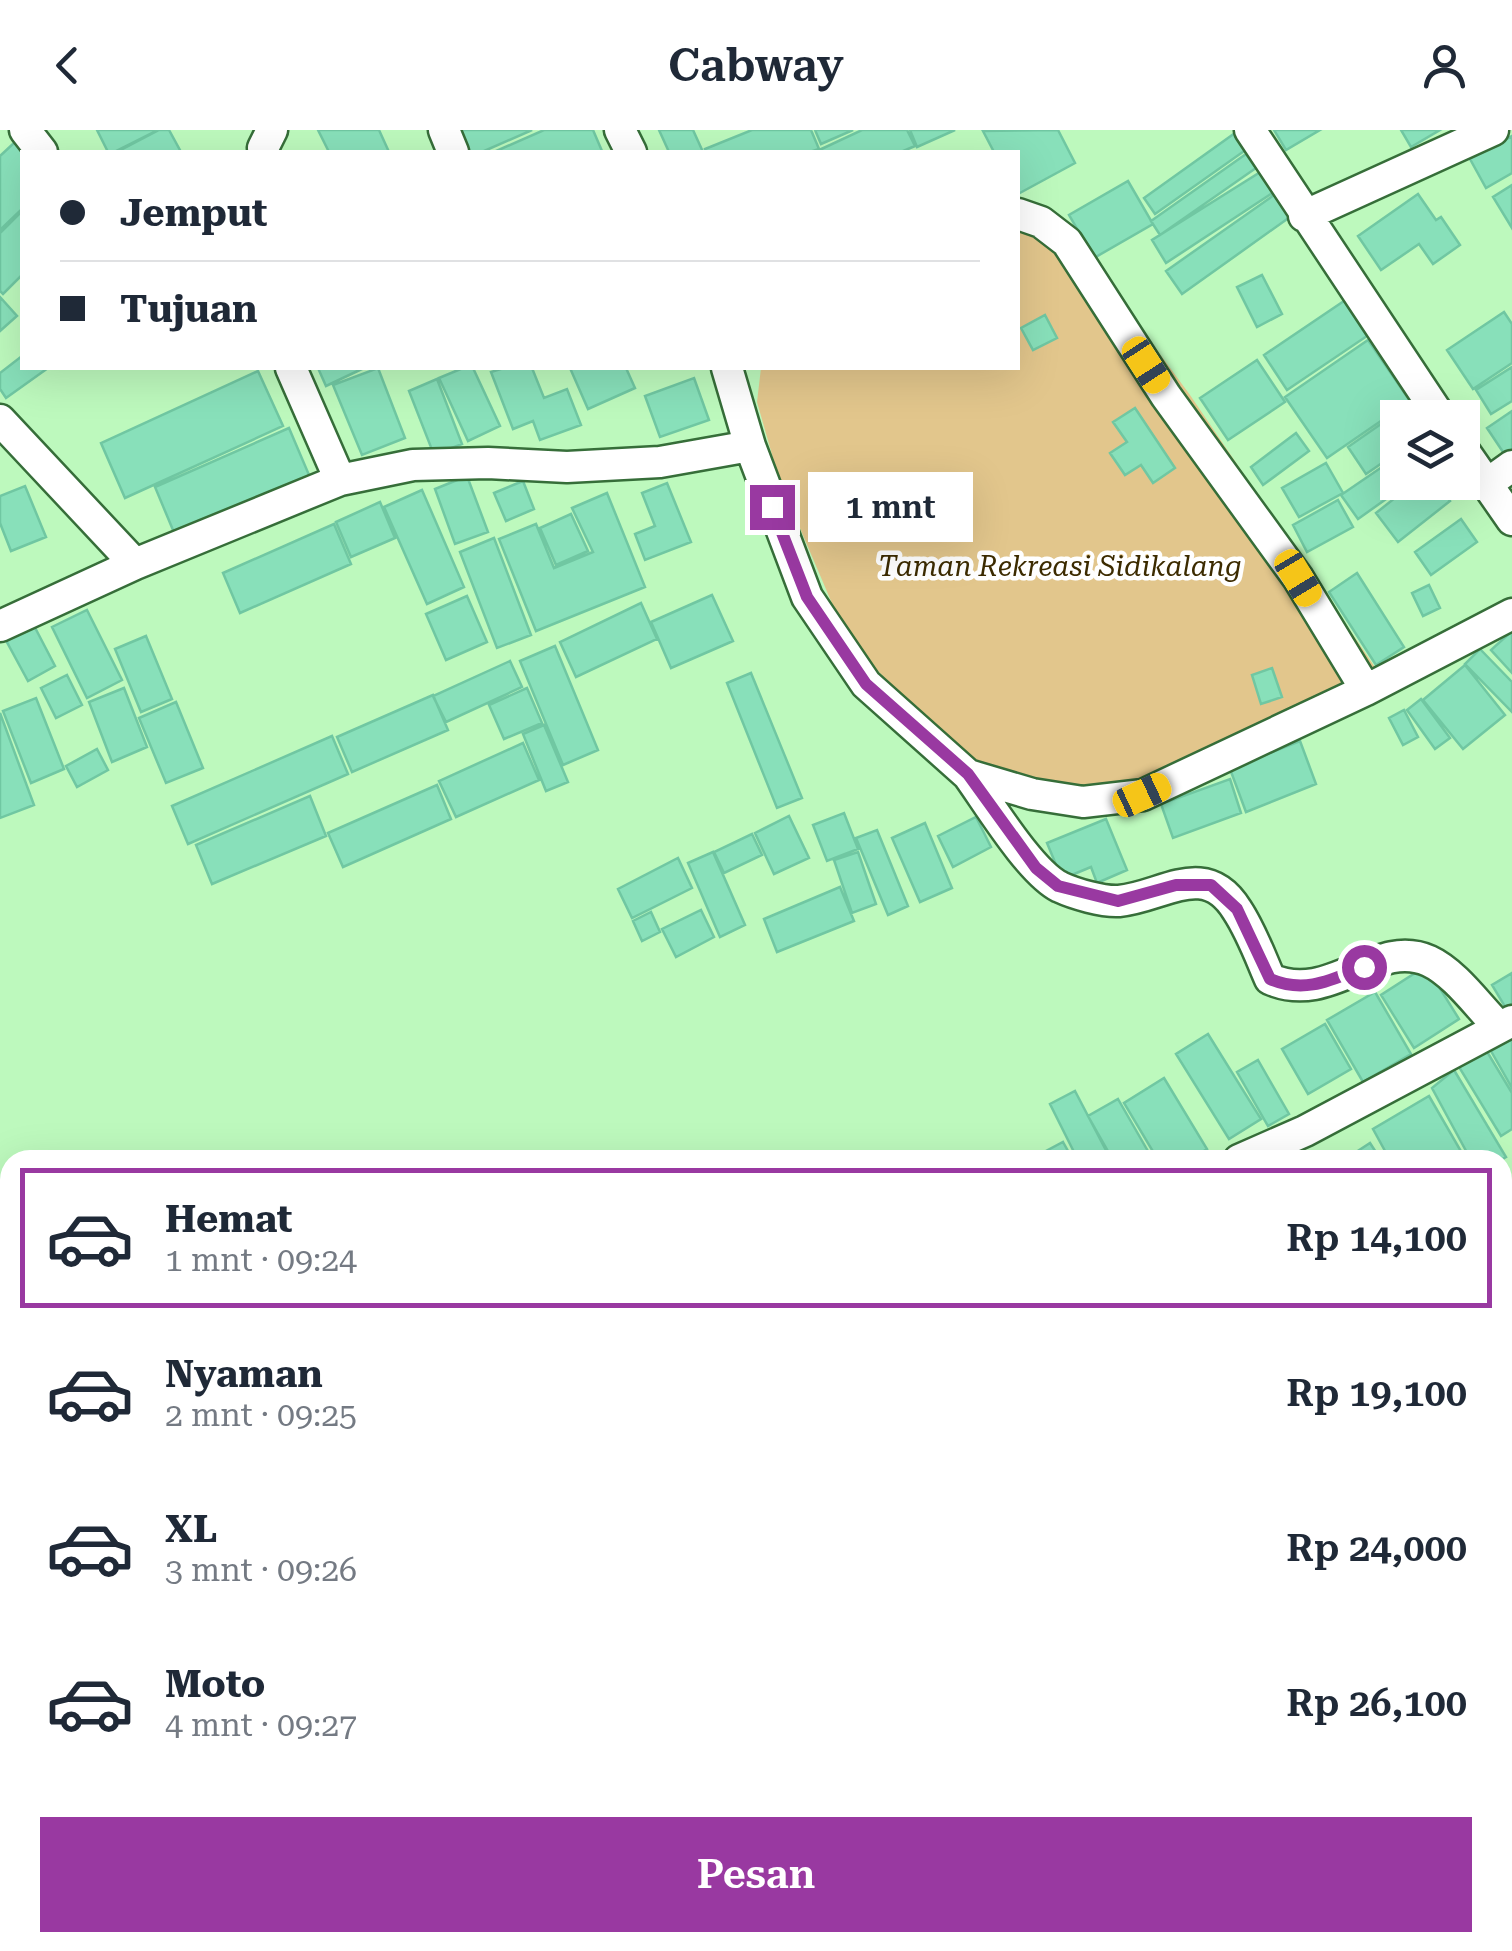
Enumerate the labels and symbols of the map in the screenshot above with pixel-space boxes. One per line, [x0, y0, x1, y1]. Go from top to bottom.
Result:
car [1117, 332, 1175, 398]
callout: 1 mnt [807, 472, 972, 542]
route end [750, 485, 795, 530]
car [1270, 545, 1326, 611]
park label: Taman Rekreasi Sidikalang [878, 550, 1242, 583]
car [1108, 769, 1176, 821]
route start [1342, 945, 1387, 990]

